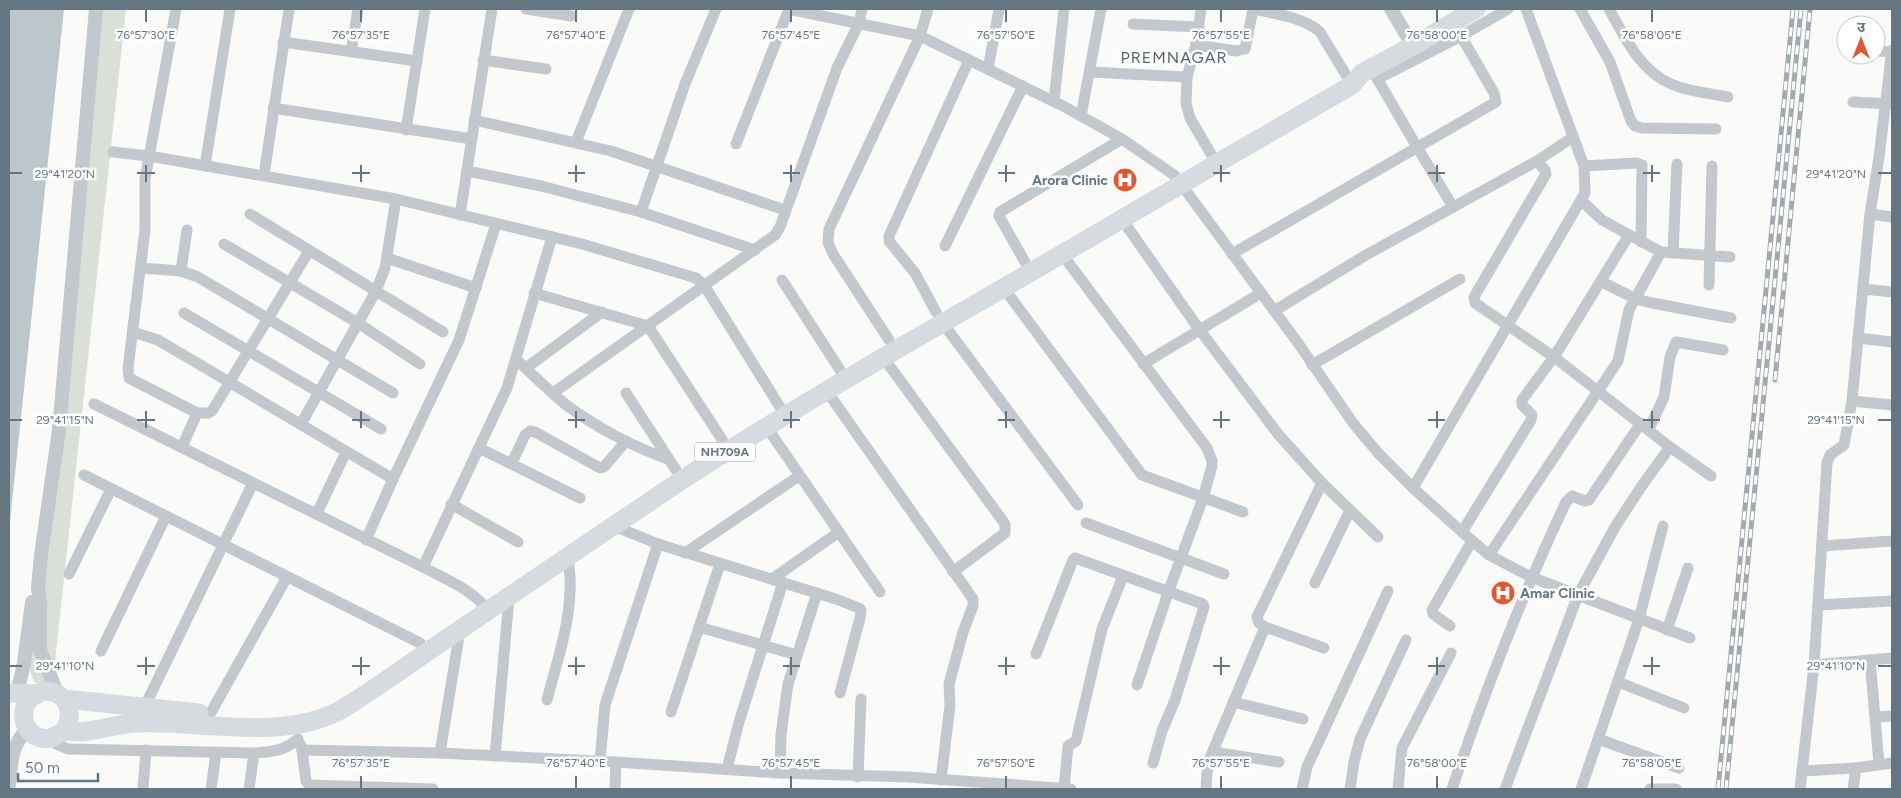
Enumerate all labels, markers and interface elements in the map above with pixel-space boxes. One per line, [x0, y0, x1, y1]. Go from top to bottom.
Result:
north arrow [1836, 15, 1886, 65]
text: उ [1857, 19, 1866, 36]
text: 76°57'30"E [117, 28, 175, 42]
text: 76°57'35"E [332, 28, 390, 42]
text: 76°57'40"E [546, 28, 606, 42]
text: 76°57'45"E [762, 28, 820, 42]
text: 76°57'50"E [977, 28, 1035, 42]
text: 76°57'55"E [1192, 28, 1250, 42]
text: 76°58'00"E [1407, 28, 1467, 42]
text: 76°58'05"E [1622, 28, 1682, 42]
district label: PREMNAGAR [1120, 48, 1228, 67]
text: 29°41'20"N [35, 167, 95, 181]
hospital icon: Arora Clinic [1112, 167, 1138, 193]
text: 29°41'20"N [1806, 167, 1866, 181]
place label: Arora Clinic [1032, 172, 1108, 189]
text: 29°41'15"N [36, 413, 94, 427]
text: 29°41'15"N [1807, 413, 1865, 427]
road number: NH709A [695, 442, 755, 462]
hospital icon: Amar Clinic [1490, 580, 1516, 606]
place label: Amar Clinic [1520, 585, 1595, 602]
text: 29°41'10"N [36, 659, 94, 673]
text: 29°41'10"N [1807, 659, 1865, 673]
scale bar [18, 750, 98, 782]
text: 76°57'35"E [332, 756, 390, 770]
text: 76°57'40"E [546, 756, 606, 770]
text: 76°57'45"E [762, 756, 820, 770]
text: 76°57'50"E [977, 756, 1035, 770]
text: 76°57'55"E [1192, 756, 1250, 770]
text: 76°58'00"E [1407, 756, 1467, 770]
text: 76°58'05"E [1622, 756, 1682, 770]
text: 50 m [25, 759, 60, 777]

